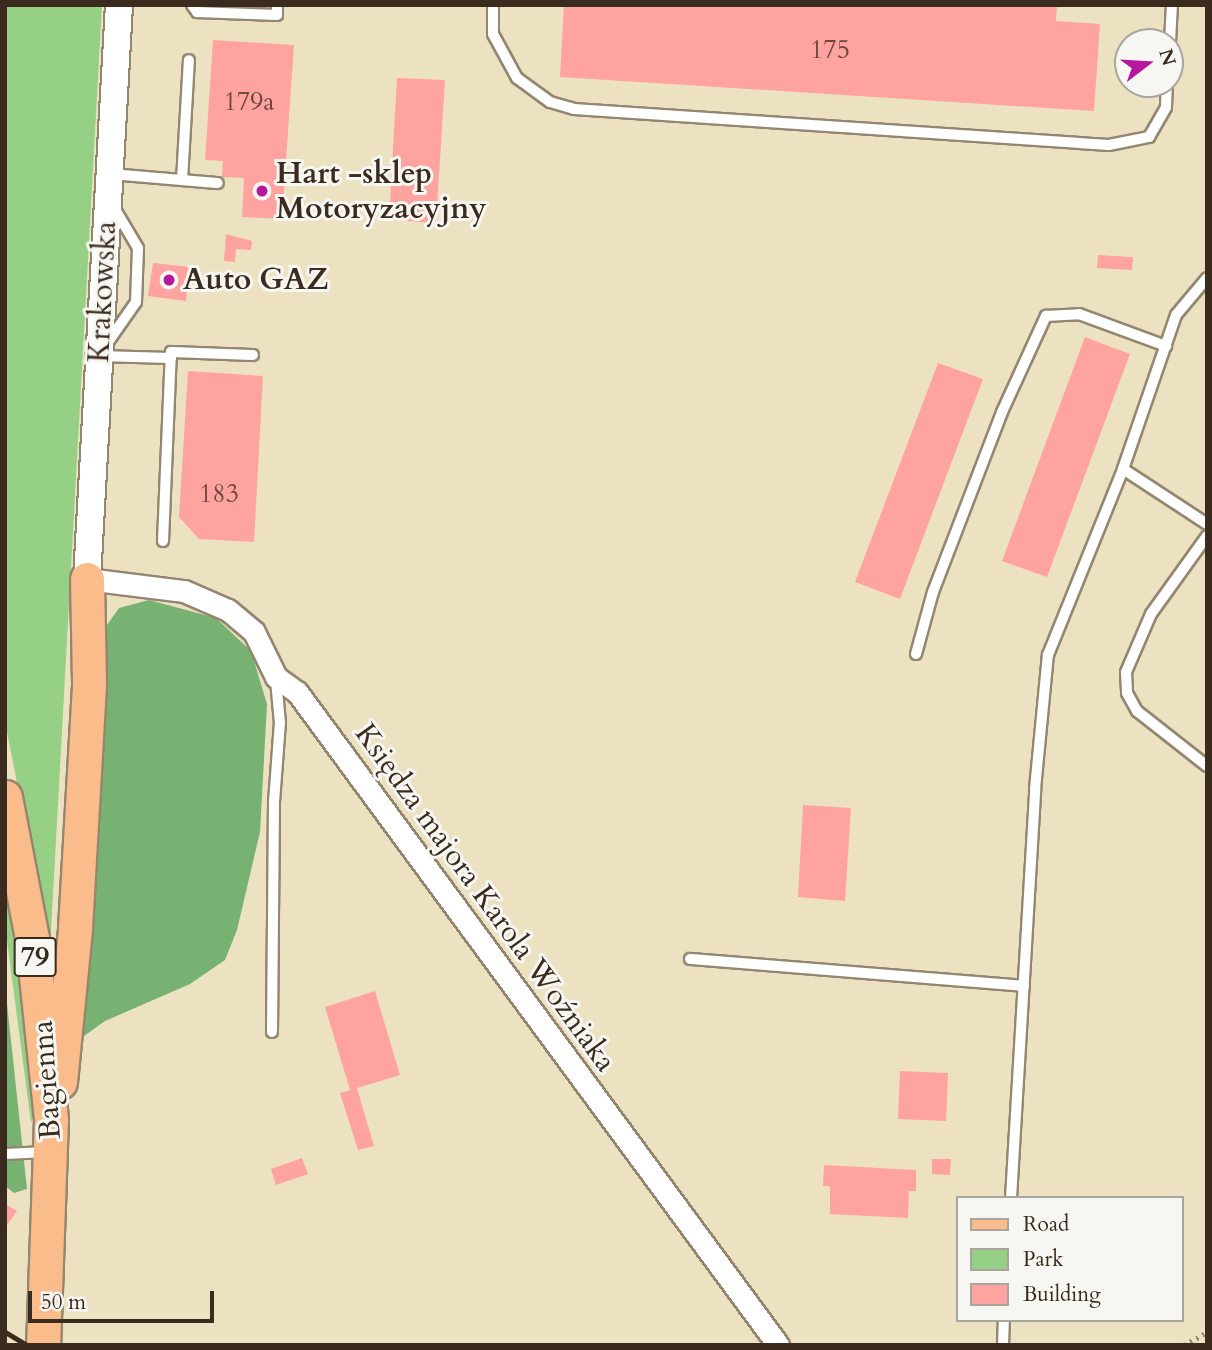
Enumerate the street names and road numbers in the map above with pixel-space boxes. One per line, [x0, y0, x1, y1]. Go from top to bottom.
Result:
street label: Krakowska [81, 220, 125, 364]
street label: Księdza majora Karola Woźniaka [347, 717, 623, 1079]
road number: 79 [12, 932, 58, 982]
street label: Bagienna [25, 1019, 69, 1141]

